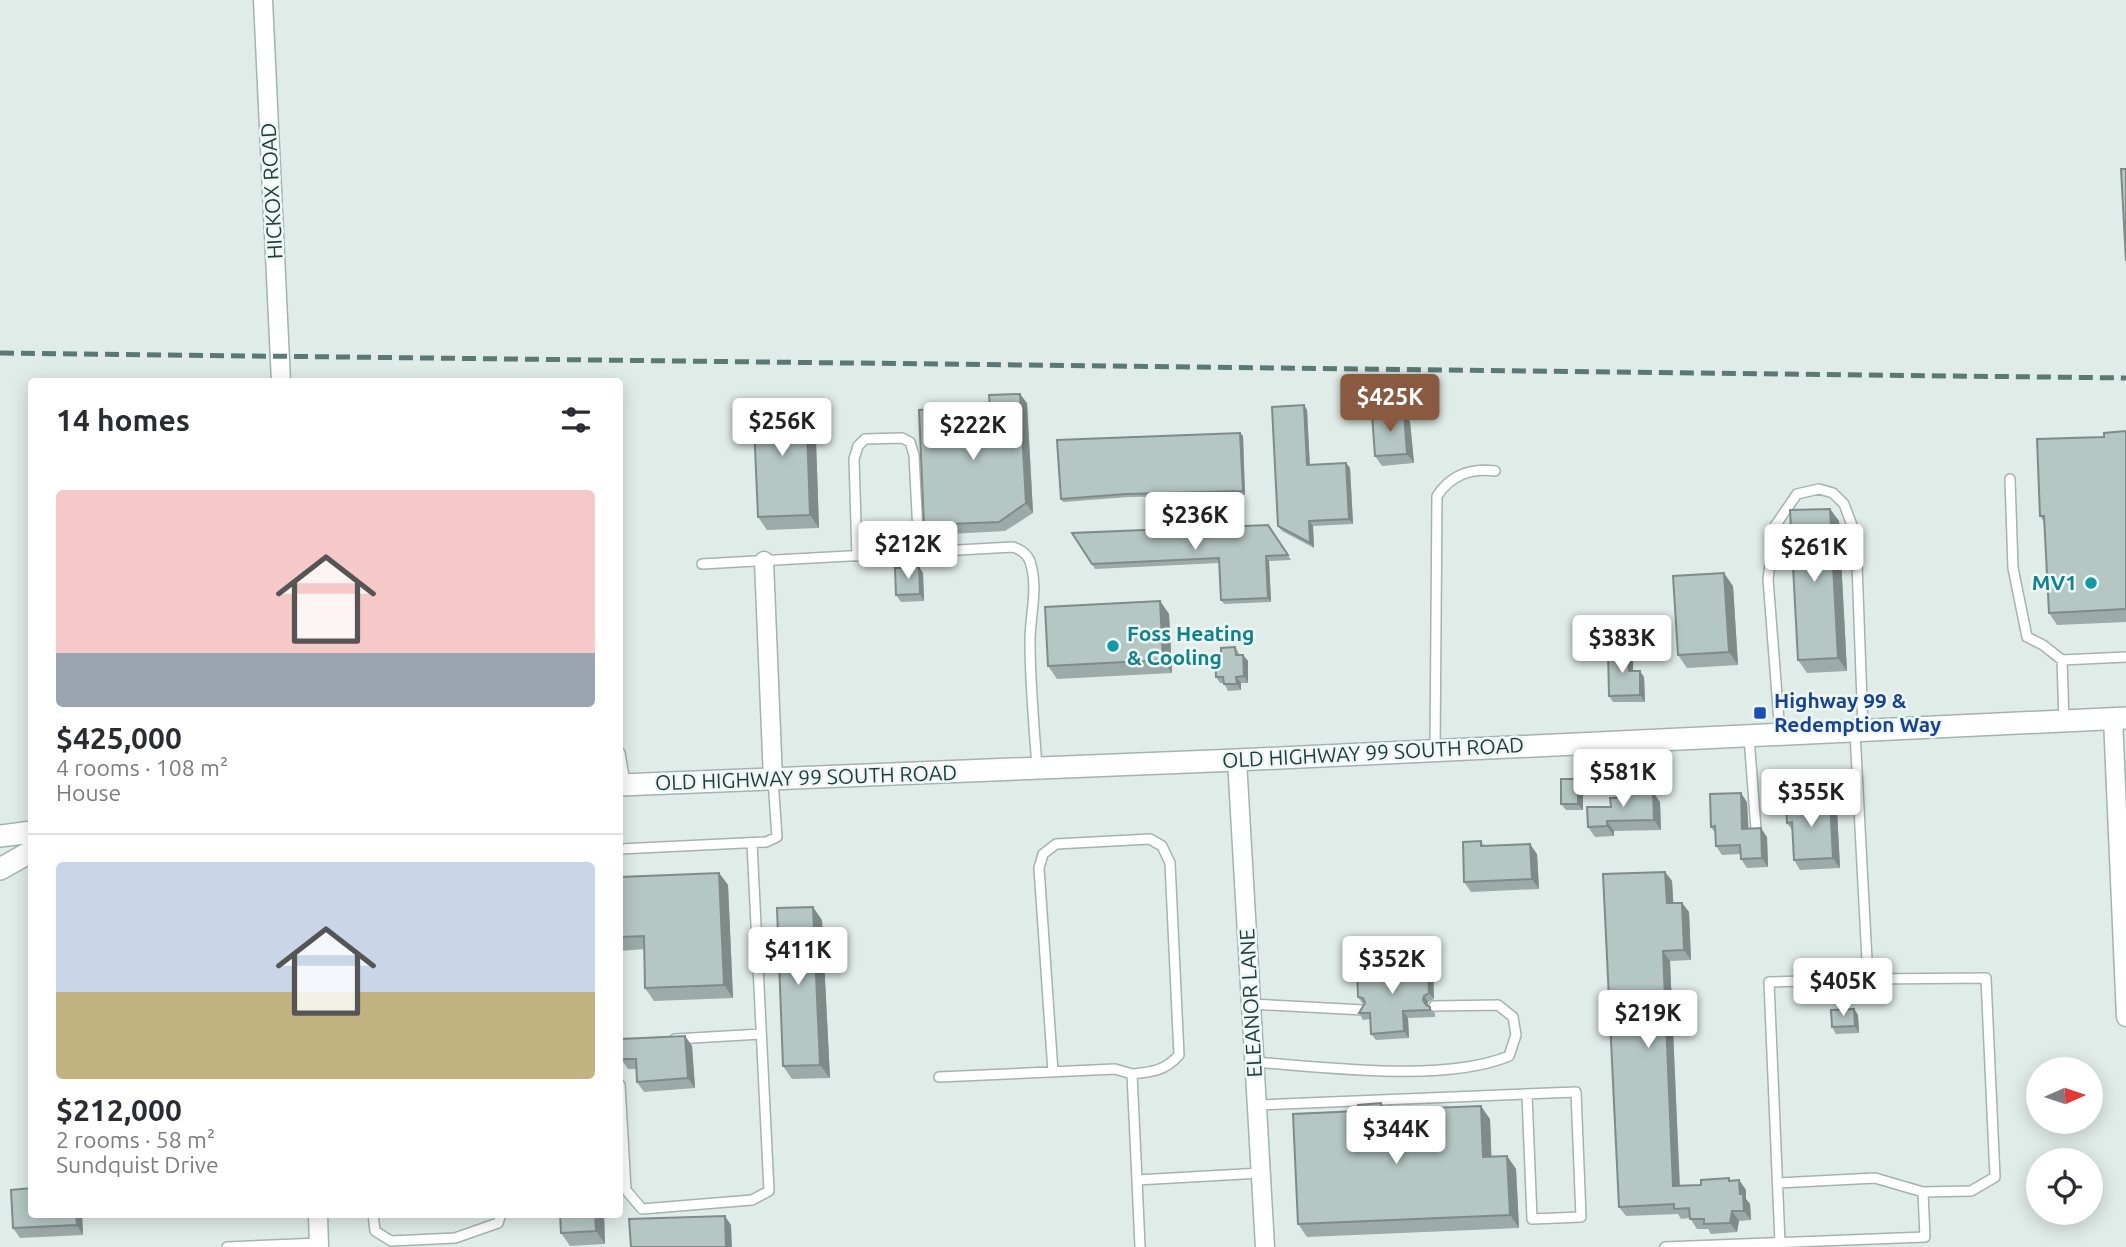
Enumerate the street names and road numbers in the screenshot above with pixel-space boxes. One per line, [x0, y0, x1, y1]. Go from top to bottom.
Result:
street label: HICKOX ROAD [255, 122, 287, 260]
street label: OLD HIGHWAY 99 SOUTH ROAD [1221, 732, 1525, 772]
street label: OLD HIGHWAY 99 SOUTH ROAD [654, 760, 957, 794]
street label: ELEANOR LANE [1234, 928, 1266, 1078]

